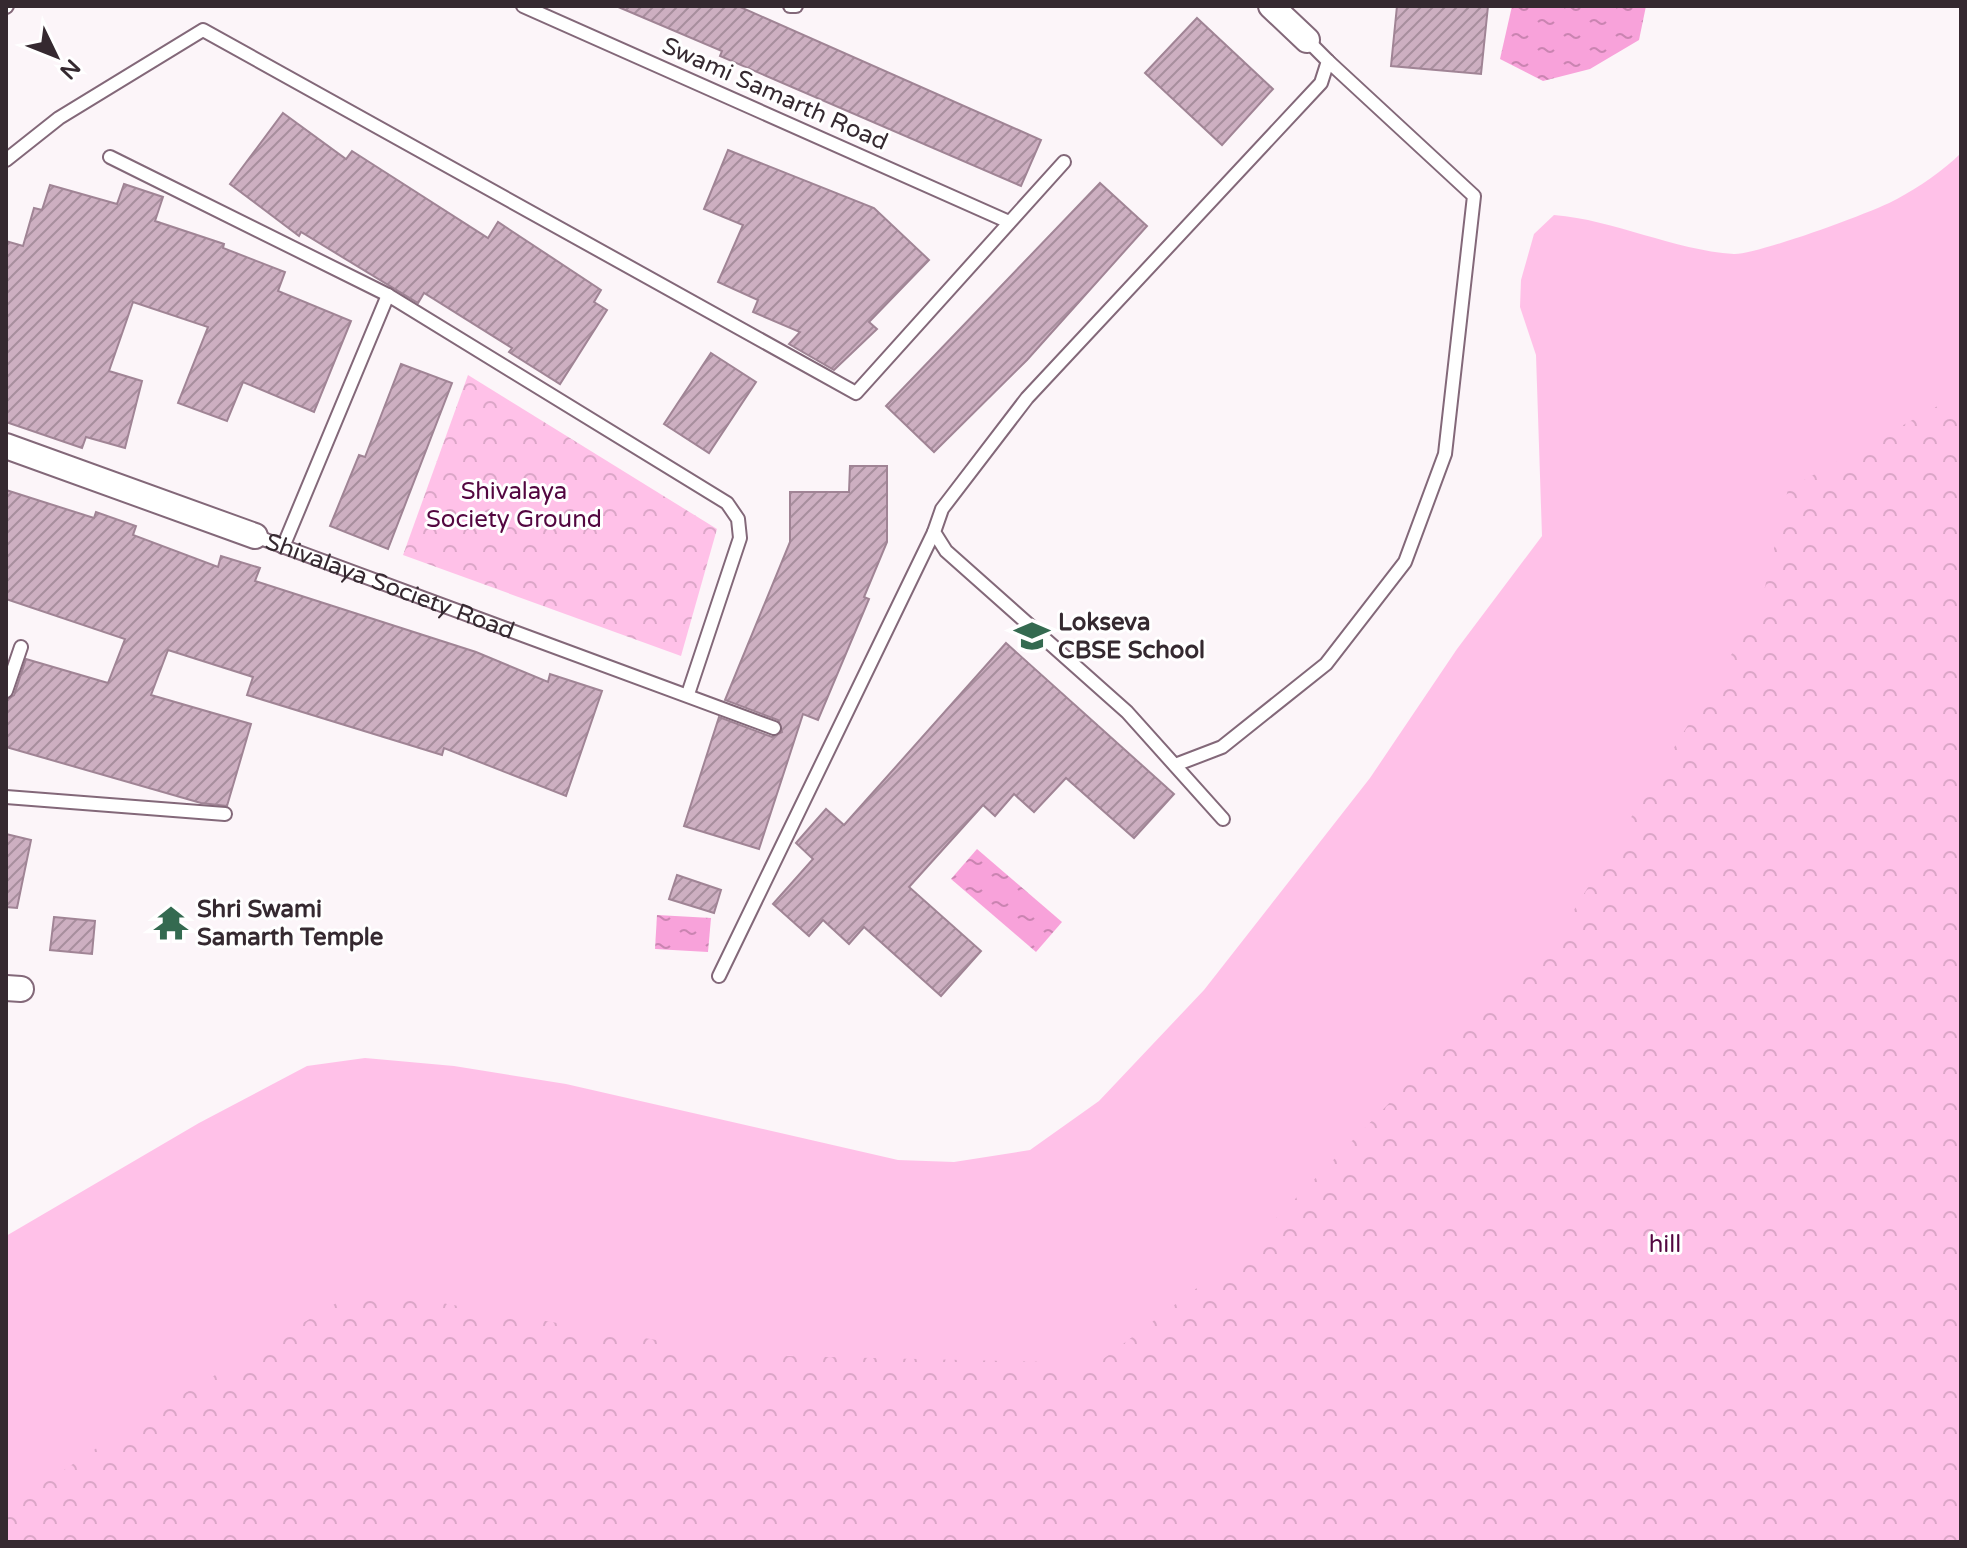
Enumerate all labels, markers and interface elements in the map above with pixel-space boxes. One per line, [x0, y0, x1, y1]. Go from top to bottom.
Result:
north arrow [16, 16, 96, 96]
street label: Swami Samarth Road [658, 31, 892, 157]
text: N [54, 54, 85, 84]
park label: Shivalaya Society Ground [426, 477, 602, 534]
street label: Shivalaya Society Road [262, 527, 519, 645]
place label: Lokseva CBSE School [1058, 608, 1205, 665]
school or university icon: Lokseva CBSE School [1013, 617, 1051, 655]
place label: Shri Swami Samarth Temple [197, 895, 384, 952]
temple icon: Shri Swami Samarth Temple [152, 904, 190, 942]
park label: hill [1649, 1230, 1681, 1259]

